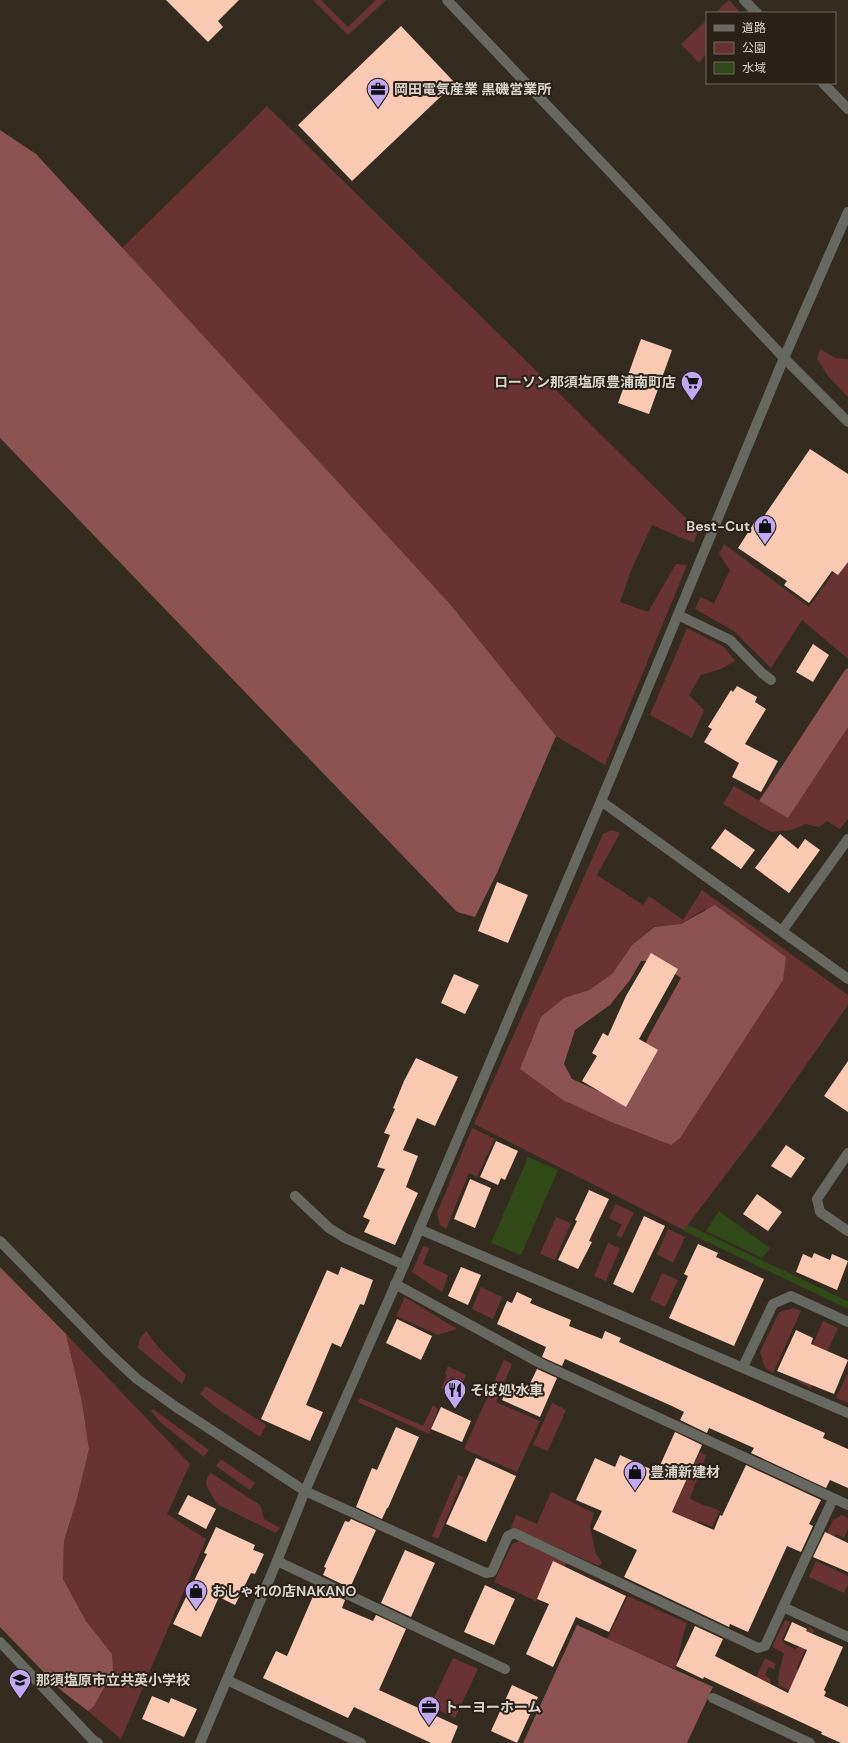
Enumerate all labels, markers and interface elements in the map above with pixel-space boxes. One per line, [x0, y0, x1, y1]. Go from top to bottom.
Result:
legend [706, 12, 836, 84]
text: 道路 [742, 20, 766, 36]
text: 公園 [742, 40, 766, 56]
text: 水域 [742, 60, 766, 76]
office icon: 岡田電気産業 黒磯営業所 [365, 76, 391, 109]
place label: 岡田電気産業 黒磯営業所 [394, 80, 551, 98]
supermarket icon: ローソン那須塩原豊浦南町店 [679, 369, 705, 402]
place label: ローソン那須塩原豊浦南町店 [494, 373, 676, 391]
shop icon: Best-Cut [752, 513, 778, 546]
place label: Best-Cut [686, 517, 750, 535]
restaurant icon: そば処 水車 [442, 1377, 468, 1410]
place label: そば処 水車 [470, 1381, 543, 1399]
shop icon: 豊浦新建材 [622, 1459, 648, 1492]
place label: 豊浦新建材 [650, 1463, 720, 1481]
shop icon: おしゃれの店NAKANO [183, 1578, 209, 1611]
place label: おしゃれの店NAKANO [212, 1582, 356, 1600]
school or university icon: 那須塩原市立共英小学校 [7, 1667, 33, 1700]
place label: 那須塩原市立共英小学校 [36, 1671, 190, 1689]
office icon: トーヨーホーム [416, 1694, 442, 1727]
place label: トーヨーホーム [444, 1698, 542, 1716]

